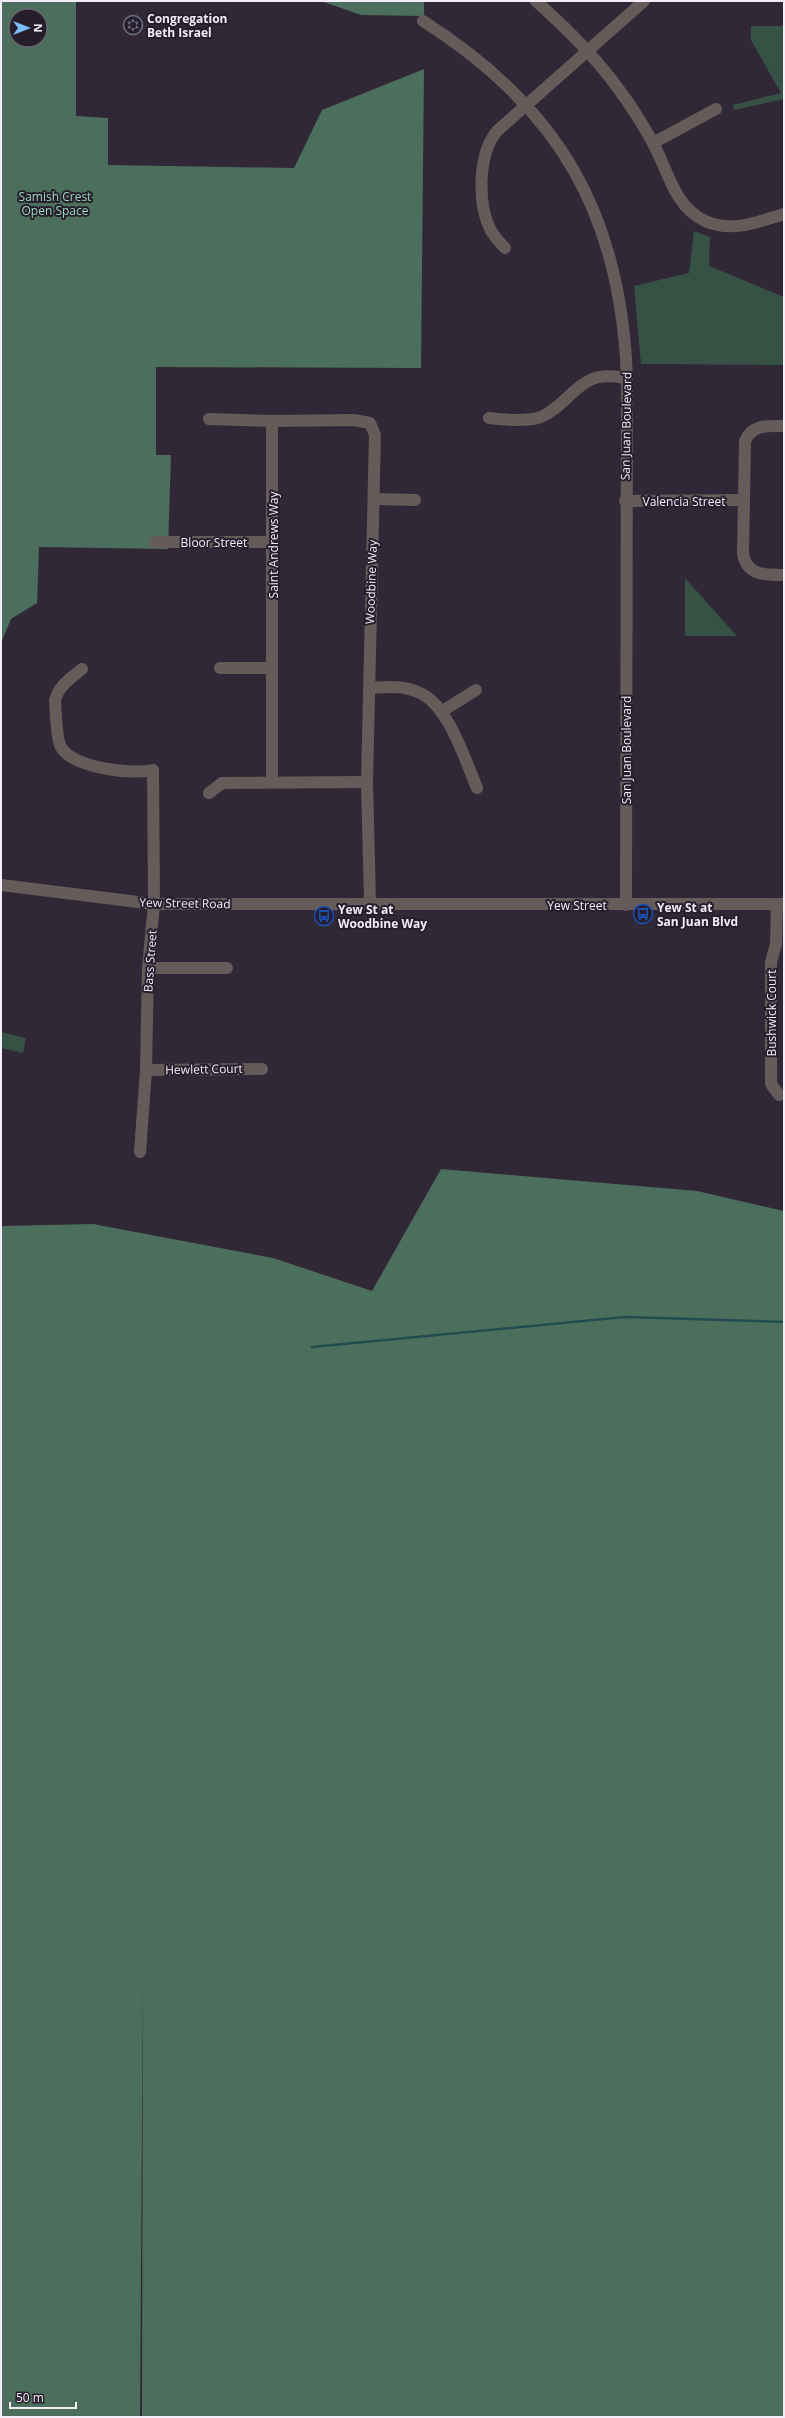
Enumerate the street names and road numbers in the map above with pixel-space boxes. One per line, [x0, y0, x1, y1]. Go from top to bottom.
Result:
street label: San Juan Boulevard [617, 372, 635, 480]
street label: Saint Andrews Way [265, 491, 282, 598]
street label: Valencia Street [642, 493, 726, 510]
street label: Bloor Street [181, 534, 247, 551]
street label: Woodbine Way [361, 539, 381, 624]
street label: San Juan Boulevard [618, 696, 635, 804]
street label: Yew Street Road [139, 894, 231, 912]
street label: Yew Street [547, 897, 607, 914]
street label: Bass Street [139, 929, 161, 993]
street label: Bushwick Court [763, 969, 780, 1057]
street label: Hewlett Court [165, 1060, 243, 1078]

